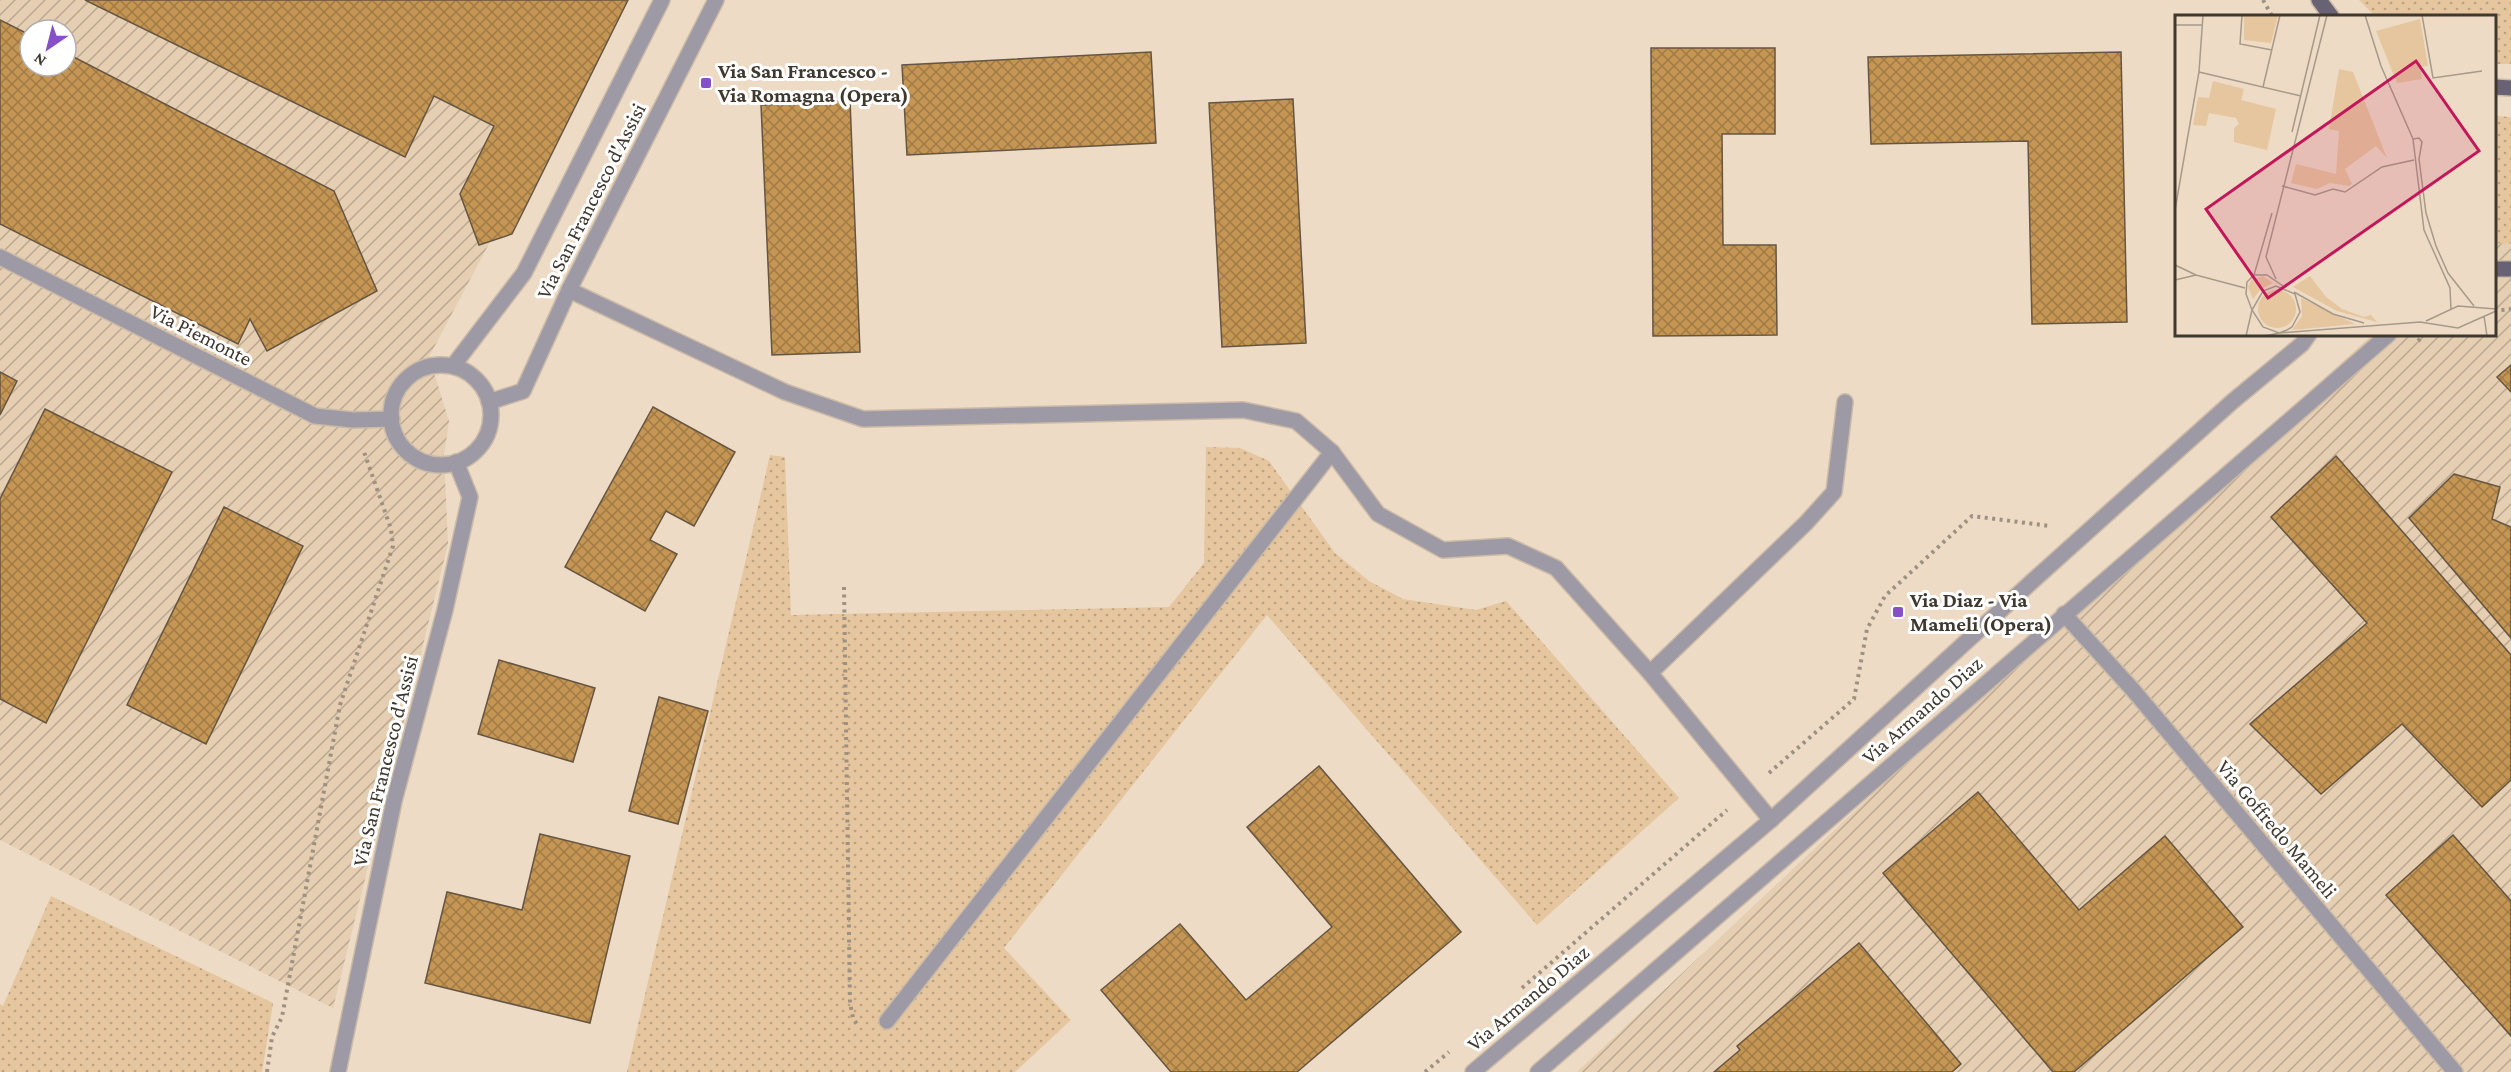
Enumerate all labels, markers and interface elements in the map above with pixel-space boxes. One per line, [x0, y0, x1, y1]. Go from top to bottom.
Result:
inset map [2175, 15, 2496, 336]
north arrow [18, 18, 78, 78]
text: N [30, 50, 49, 70]
place label: Via San Francesco - Via Romagna (Opera) [717, 59, 909, 107]
marker: Via San Francesco - Via Romagna (Opera) [699, 76, 713, 90]
street label: Via San Francesco d'Assisi [531, 99, 651, 303]
street label: Via Piemonte [146, 299, 256, 371]
place label: Via Diaz - Via Mameli (Opera) [1909, 588, 2052, 636]
marker: Via Diaz - Via Mameli (Opera) [1891, 605, 1905, 619]
street label: Via Armando Diaz [1857, 651, 1987, 769]
street label: Via San Francesco d'Assisi [347, 653, 423, 869]
street label: Via Goffredo Mameli [2212, 755, 2342, 903]
street label: Via Armando Diaz [1462, 940, 1594, 1056]

